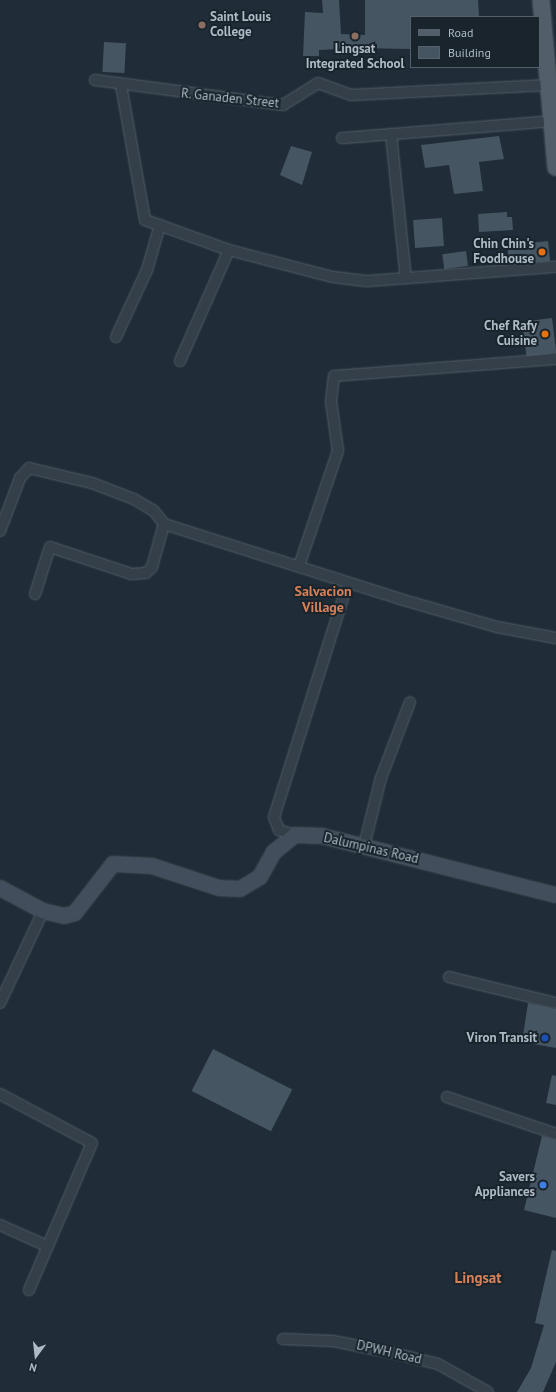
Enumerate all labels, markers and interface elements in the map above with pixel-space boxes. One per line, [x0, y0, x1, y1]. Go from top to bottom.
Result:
place label: Saint Louis College [210, 10, 271, 41]
legend [410, 16, 540, 68]
marker: Saint Louis College [197, 20, 207, 30]
text: Road [448, 25, 473, 40]
marker: Lingsat Integrated School [350, 31, 360, 41]
place label: Lingsat Integrated School [306, 42, 404, 73]
text: Building [448, 45, 491, 60]
street label: R. Ganaden Street [180, 86, 280, 112]
place label: Chin Chin's Foodhouse [473, 237, 534, 268]
marker: Chin Chin's Foodhouse [537, 247, 547, 257]
place label: Chef Rafy Cuisine [484, 319, 537, 350]
marker: Chef Rafy Cuisine [540, 329, 550, 339]
district label: Salvacion Village [294, 583, 352, 616]
street label: Dalumpinas Road [322, 831, 420, 867]
place label: Viron Transit [466, 1030, 537, 1046]
marker: Viron Transit [540, 1033, 550, 1043]
place label: Savers Appliances [475, 1170, 535, 1201]
marker: Savers Appliances [538, 1180, 548, 1190]
district label: Lingsat [455, 1269, 501, 1287]
north arrow [16, 1336, 56, 1376]
street label: DPWH Road [355, 1338, 423, 1368]
text: N [28, 1360, 38, 1375]

